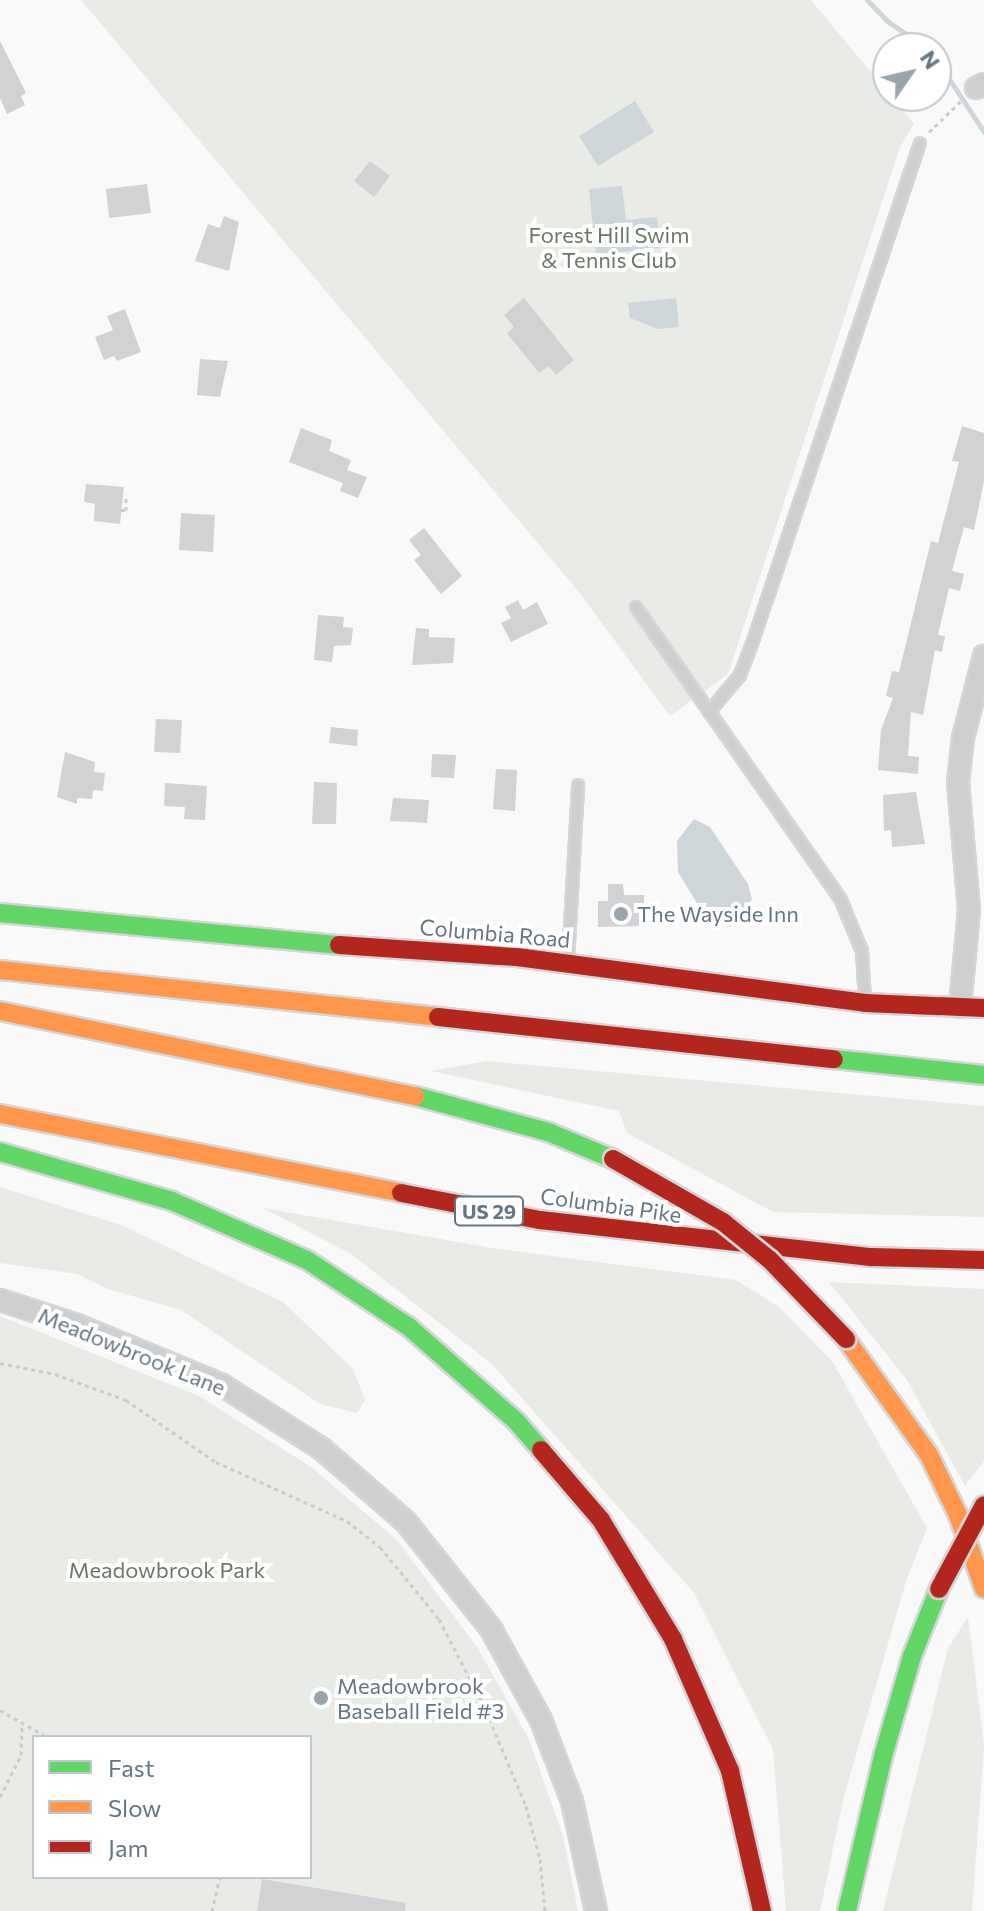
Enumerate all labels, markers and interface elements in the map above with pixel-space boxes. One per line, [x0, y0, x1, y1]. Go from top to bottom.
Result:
north arrow [872, 32, 952, 112]
text: N [915, 45, 946, 74]
park label: Forest Hill Swim & Tennis Club [529, 221, 689, 272]
place label: The Wayside Inn [637, 901, 799, 927]
marker: The Wayside Inn [612, 905, 630, 923]
street label: Columbia Road [419, 913, 571, 953]
street label: Columbia Pike [539, 1182, 683, 1228]
road number: US 29 [453, 1195, 525, 1227]
street label: Meadowbrook Lane [35, 1301, 229, 1401]
park label: Meadowbrook Park [68, 1557, 266, 1583]
place label: Meadowbrook Baseball Field #3 [337, 1672, 504, 1724]
marker: Meadowbrook Baseball Field #3 [312, 1689, 330, 1707]
legend [32, 1735, 312, 1879]
text: Fast [108, 1753, 155, 1782]
text: Slow [108, 1793, 161, 1822]
text: Jam [108, 1833, 148, 1862]

